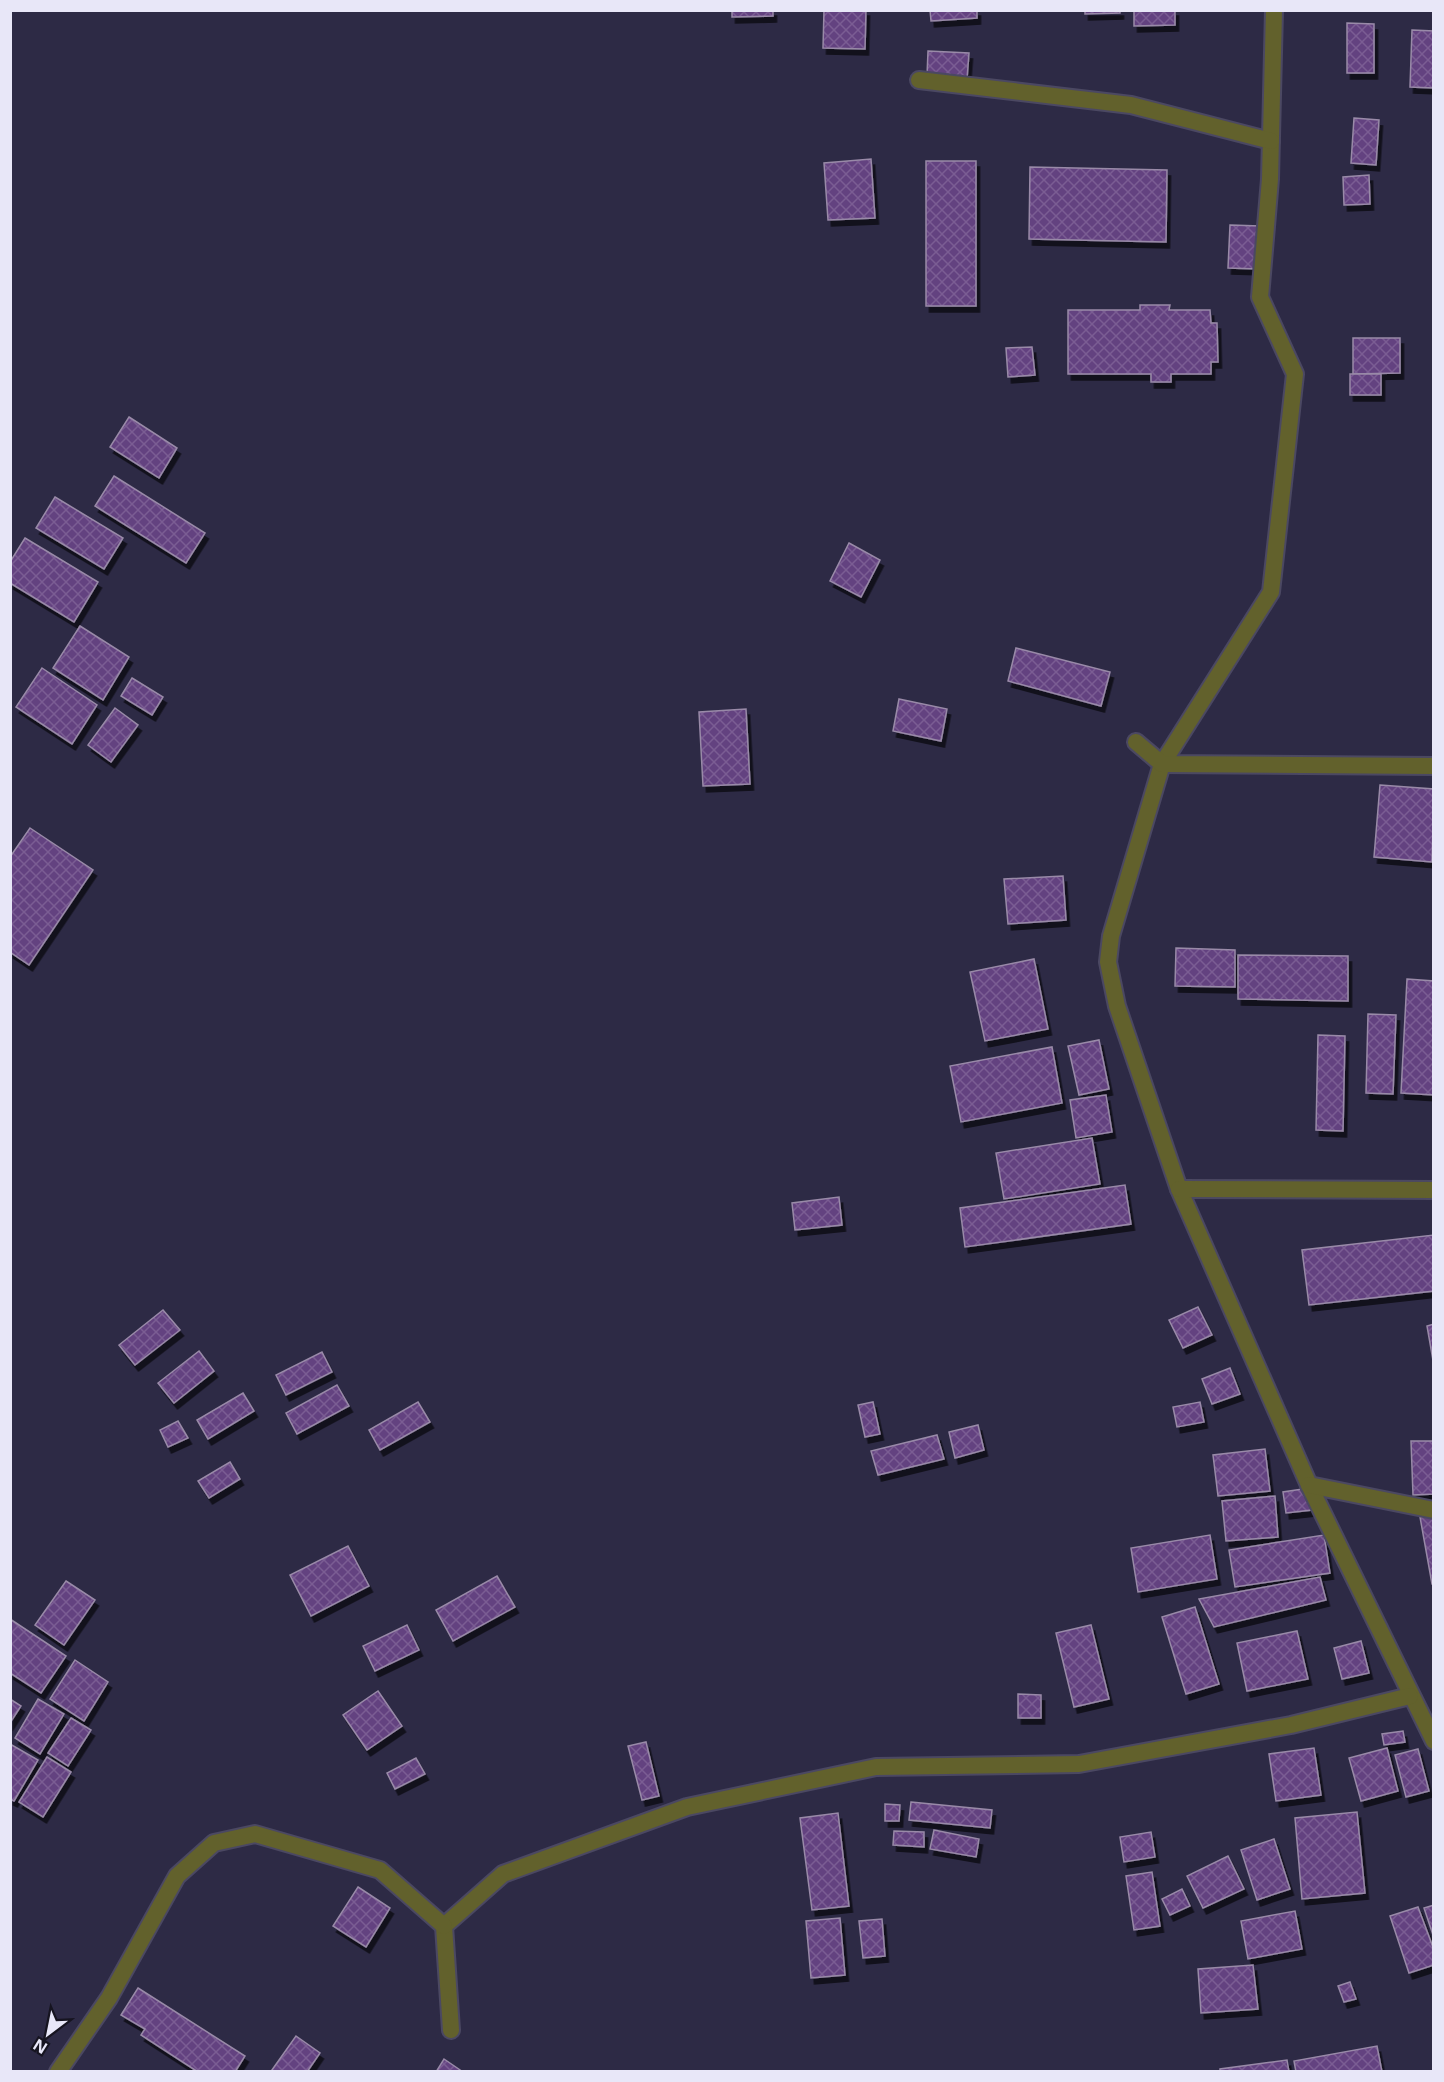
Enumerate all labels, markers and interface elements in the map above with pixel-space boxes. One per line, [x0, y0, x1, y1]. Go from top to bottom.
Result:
north arrow [18, 2004, 78, 2064]
text: N [29, 2034, 51, 2059]

